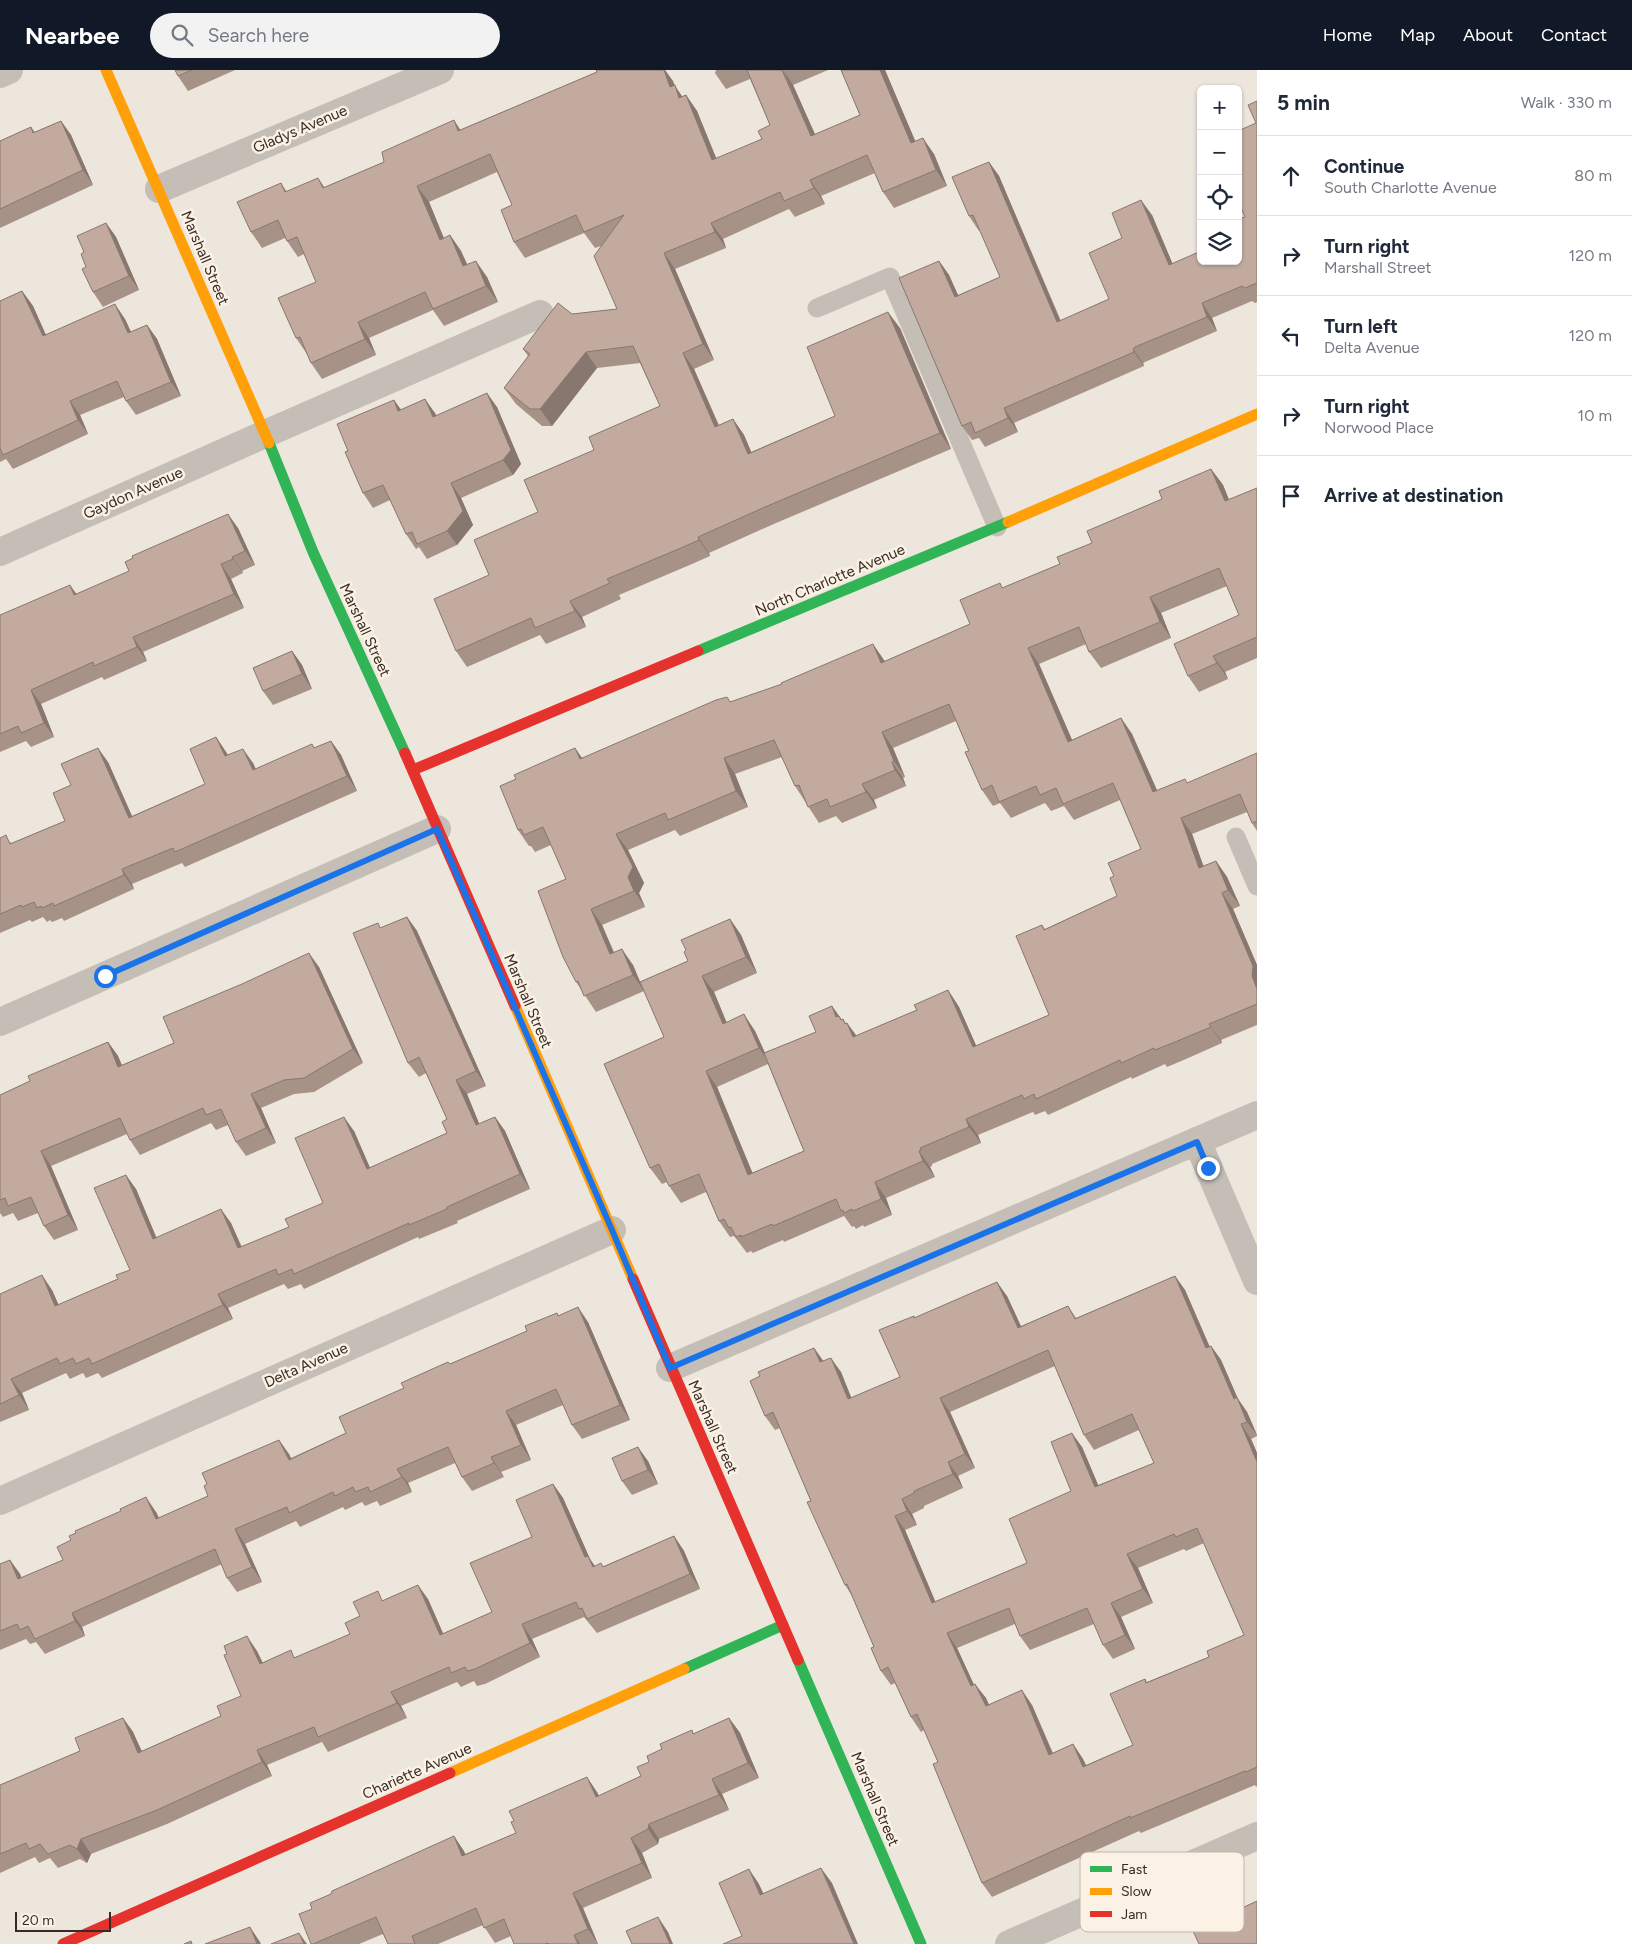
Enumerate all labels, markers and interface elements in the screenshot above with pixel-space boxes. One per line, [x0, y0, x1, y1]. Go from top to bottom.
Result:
search box [150, 13, 500, 58]
text: Nearbee [25, 21, 120, 50]
icon: search [168, 21, 196, 49]
text: Search here [208, 24, 309, 47]
text: Home [1323, 24, 1372, 46]
text: Map [1400, 24, 1435, 46]
text: About [1463, 24, 1513, 46]
text: Contact [1541, 24, 1607, 46]
map controls [1197, 85, 1242, 265]
button: + [1197, 85, 1242, 130]
text: 5 min [1277, 90, 1330, 115]
text: Walk · 330 m [1521, 93, 1612, 112]
street label: Gladys Avenue [250, 101, 350, 157]
button: − [1197, 130, 1242, 175]
text: Continue [1324, 155, 1404, 178]
icon: ahead [1277, 162, 1305, 190]
text: 80 m [1574, 166, 1612, 185]
button: locate [1197, 175, 1242, 220]
text: South Charlotte Avenue [1324, 178, 1497, 197]
street label: Marshall Street [177, 208, 233, 308]
button: layers [1197, 220, 1242, 265]
text: Turn right [1324, 235, 1410, 258]
icon: right [1277, 242, 1305, 270]
text: 120 m [1569, 246, 1612, 265]
text: Marshall Street [1324, 258, 1431, 277]
text: Turn left [1324, 315, 1398, 338]
icon: left [1277, 322, 1305, 350]
text: 120 m [1569, 326, 1612, 345]
text: Delta Avenue [1324, 338, 1420, 357]
text: Turn right [1324, 395, 1410, 418]
icon: right [1277, 402, 1305, 430]
text: 10 m [1578, 406, 1612, 425]
text: Norwood Place [1324, 418, 1434, 437]
street label: Gaydon Avenue [80, 463, 186, 523]
icon: arrive [1277, 482, 1305, 510]
text: Arrive at destination [1324, 484, 1503, 507]
street label: North Charlotte Avenue [752, 540, 908, 620]
street label: Marshall Street [336, 581, 395, 680]
street label: Marshall Street [500, 951, 556, 1051]
route start [94, 965, 117, 988]
route end [1197, 1157, 1220, 1180]
street label: Delta Avenue [261, 1339, 351, 1391]
street label: Marshall Street [684, 1377, 742, 1477]
street label: Chariette Avenue [360, 1739, 474, 1803]
street label: Marshall Street [847, 1749, 903, 1849]
legend [1080, 1852, 1244, 1932]
text: Fast [1121, 1861, 1147, 1878]
text: Slow [1121, 1883, 1152, 1900]
text: Jam [1121, 1906, 1147, 1923]
scale bar [15, 1909, 111, 1932]
text: 20 m [22, 1912, 54, 1929]

